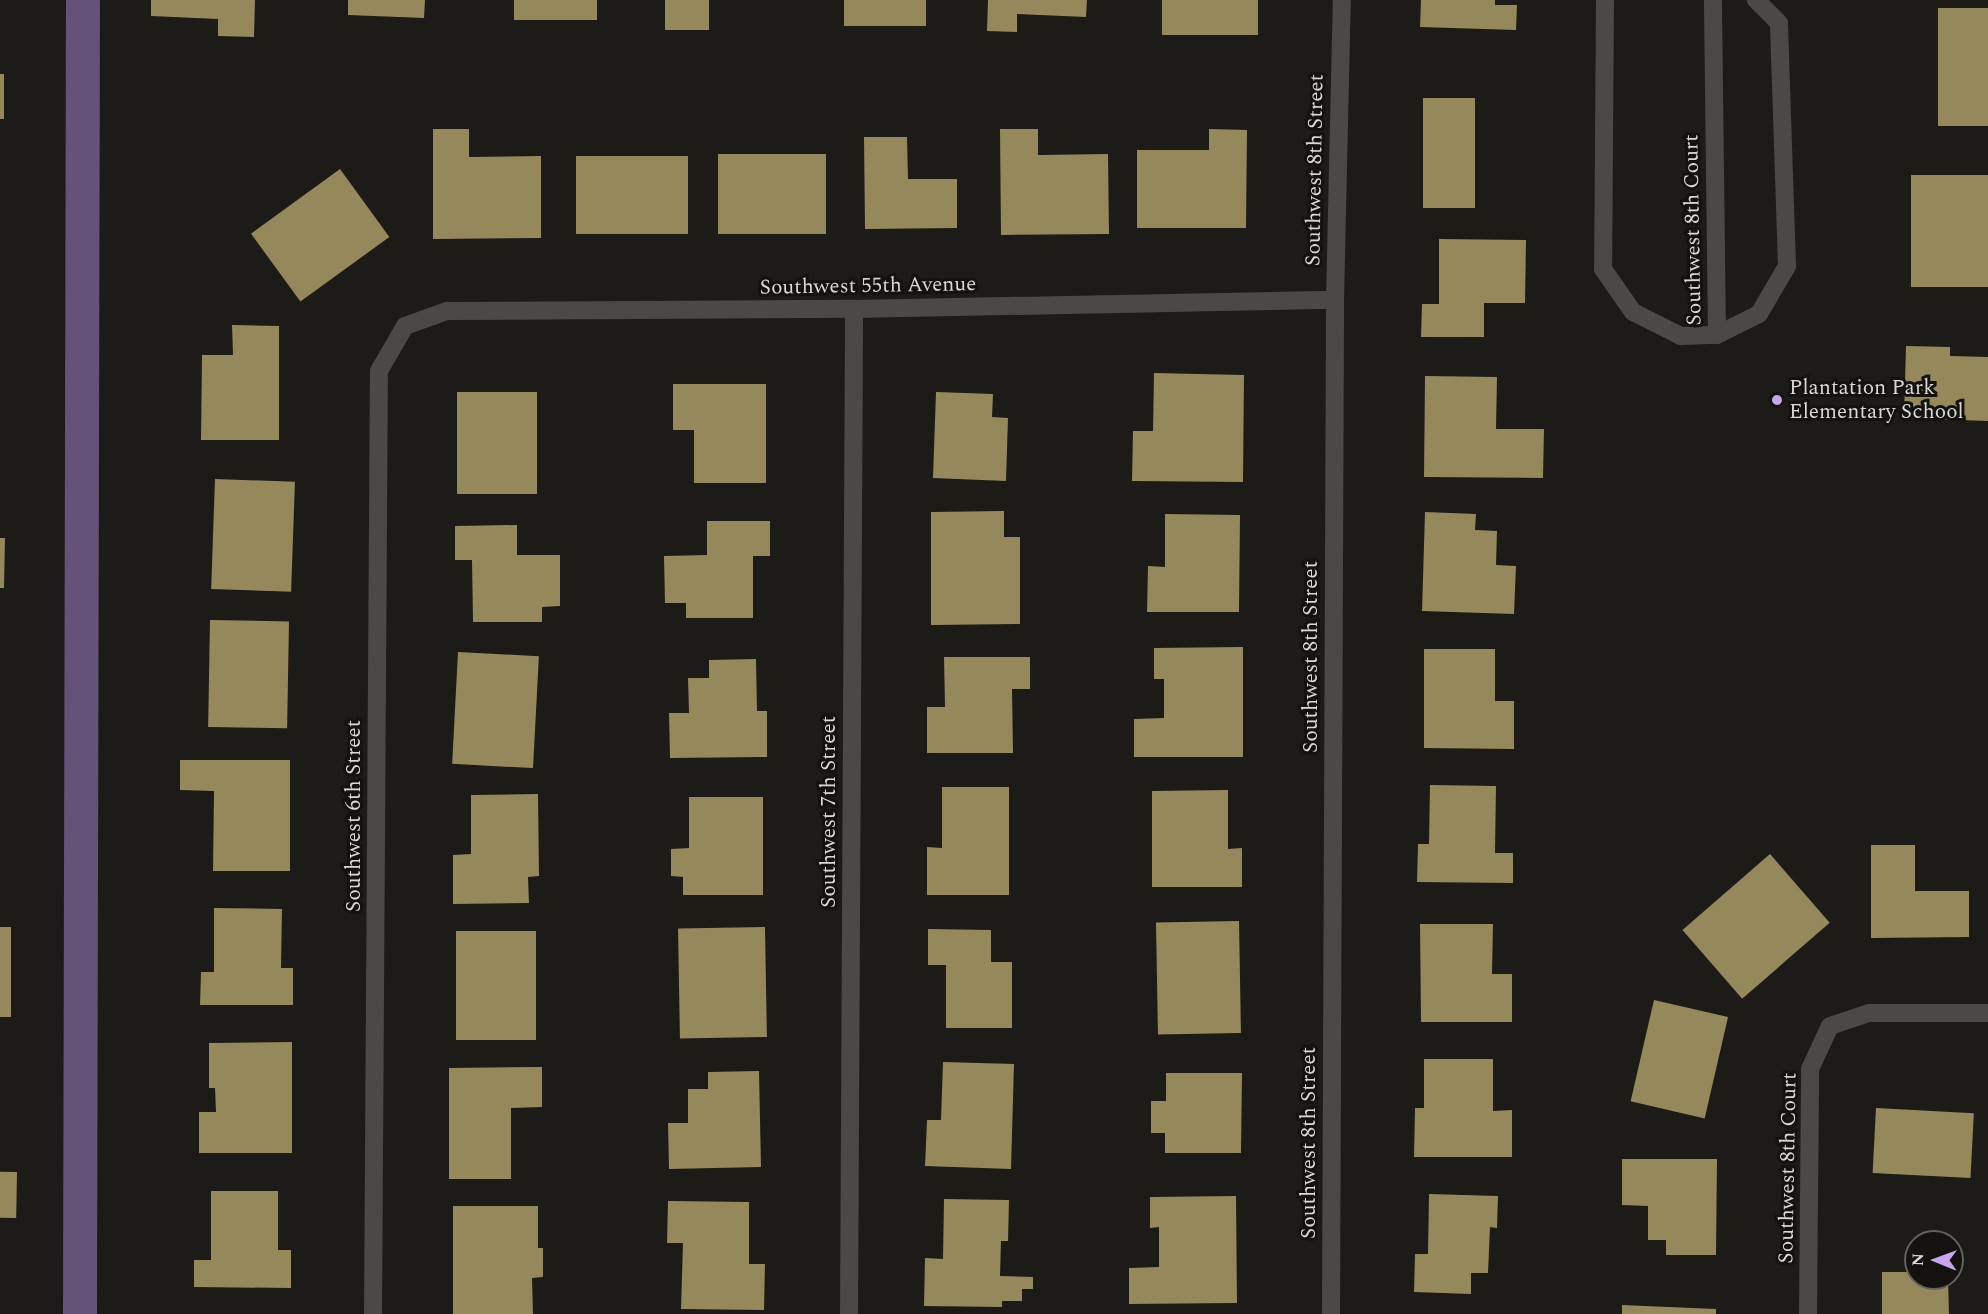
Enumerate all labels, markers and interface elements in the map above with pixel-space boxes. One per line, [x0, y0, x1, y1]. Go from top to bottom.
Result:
street label: Southwest 8th Street [1301, 74, 1329, 266]
street label: Southwest 8th Court [1679, 134, 1707, 326]
street label: Southwest 55th Avenue [759, 272, 977, 300]
place label: Plantation Park Elementary School [1789, 375, 1964, 425]
marker: Plantation Park Elementary School [1770, 393, 1784, 407]
street label: Southwest 8th Street [1298, 561, 1324, 753]
street label: Southwest 7th Street [816, 716, 842, 908]
street label: Southwest 6th Street [341, 720, 367, 912]
street label: Southwest 8th Street [1296, 1047, 1322, 1239]
street label: Southwest 8th Court [1774, 1072, 1802, 1264]
north arrow [1904, 1230, 1964, 1290]
text: N [1906, 1253, 1930, 1266]

